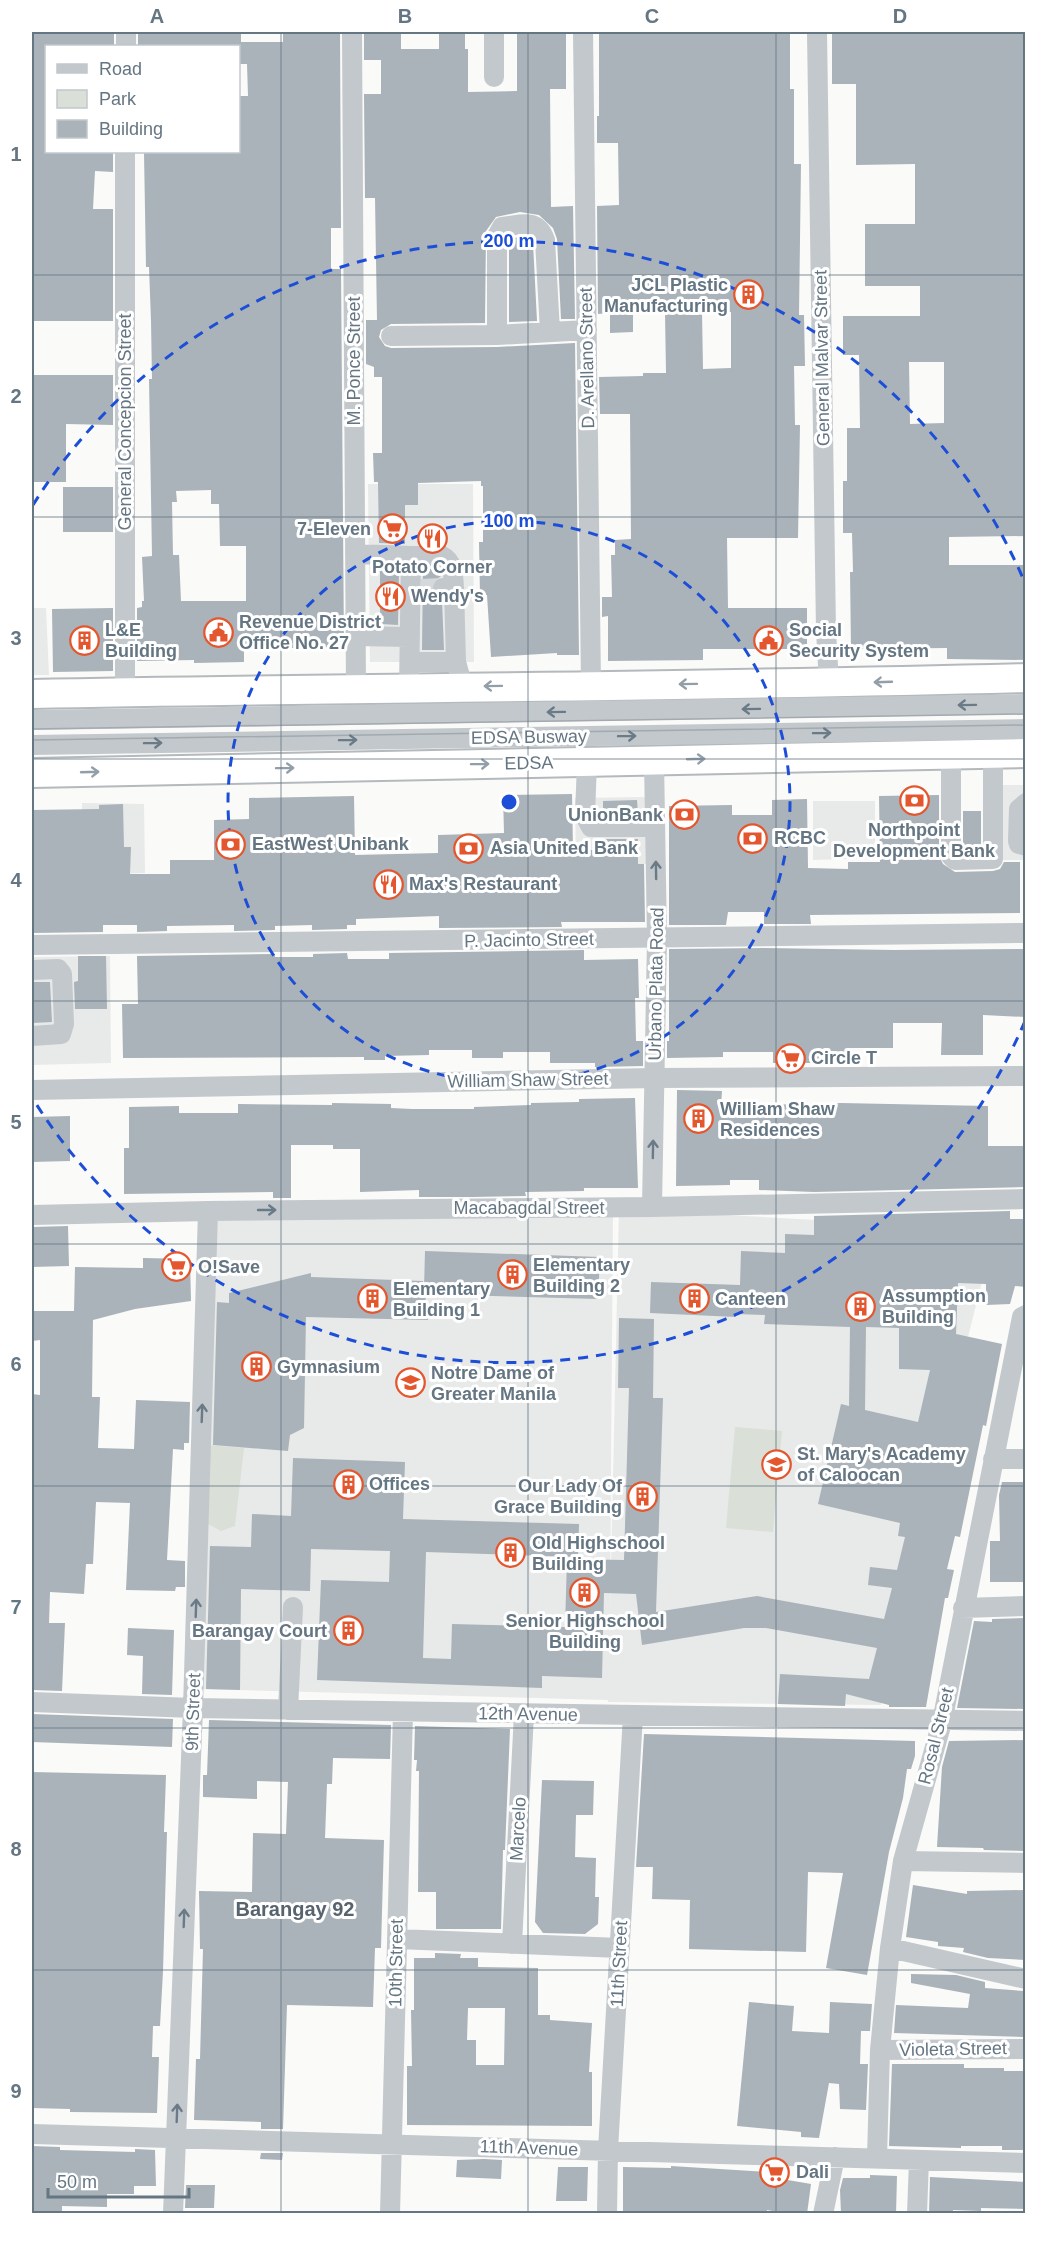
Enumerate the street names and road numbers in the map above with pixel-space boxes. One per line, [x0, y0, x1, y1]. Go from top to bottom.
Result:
street label: General Malvar Street [810, 270, 834, 446]
street label: D. Arellano Street [576, 287, 598, 429]
street label: M. Ponce Street [344, 296, 364, 426]
street label: General Concepcion Street [115, 313, 135, 531]
street label: EDSA Busway [471, 726, 587, 748]
street label: EDSA [504, 753, 554, 773]
street label: Urbano Plata Road [645, 907, 667, 1061]
street label: P. Jacinto Street [464, 929, 594, 951]
street label: William Shaw Street [447, 1069, 609, 1091]
street label: Macabagdal Street [453, 1198, 605, 1218]
street label: 9th Street [182, 1673, 204, 1751]
street label: Rosal Street [914, 1686, 958, 1786]
street label: 12th Avenue [478, 1703, 578, 1725]
street label: Marcelo [506, 1797, 530, 1861]
street label: 10th Street [385, 1919, 407, 2007]
street label: 11th Street [607, 1920, 631, 2008]
street label: Violeta Street [899, 2038, 1007, 2060]
street label: 11th Avenue [479, 2136, 579, 2160]

